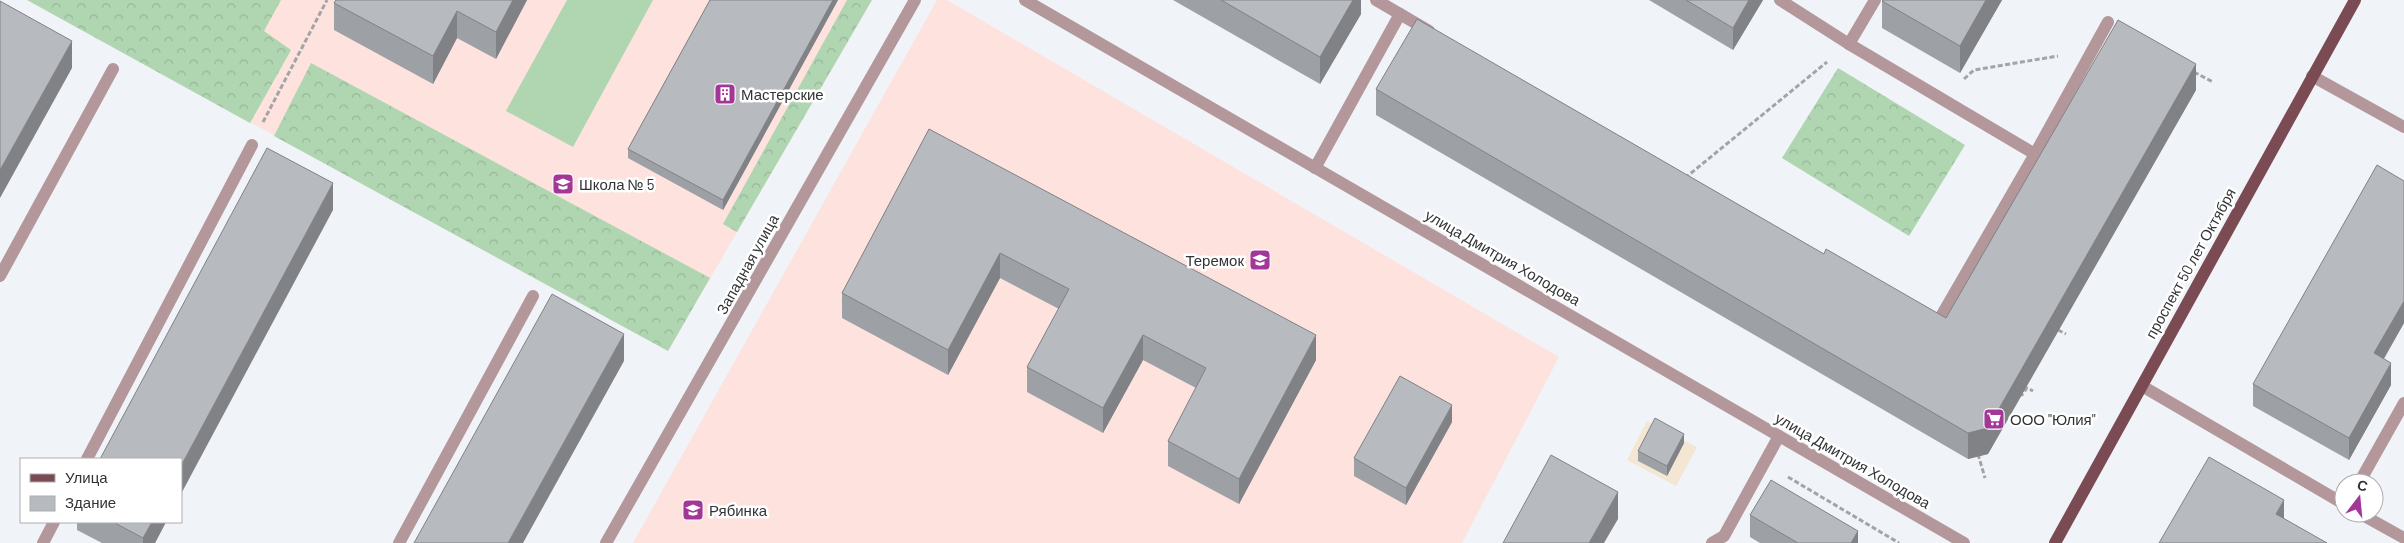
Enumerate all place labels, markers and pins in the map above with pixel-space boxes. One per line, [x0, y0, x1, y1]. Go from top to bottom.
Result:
building icon: Мастерские [713, 82, 737, 106]
place label: Мастерские [741, 85, 824, 103]
school or university icon: Школа № 5 [551, 172, 575, 196]
place label: Школа № 5 [579, 175, 654, 193]
school or university icon: Теремок [1248, 248, 1272, 272]
place label: Теремок [1185, 251, 1244, 269]
supermarket icon: ООО "Юлия" [1982, 407, 2006, 431]
place label: ООО "Юлия" [2010, 410, 2096, 428]
school or university icon: Рябинка [681, 498, 705, 522]
place label: Рябинка [709, 501, 768, 519]

